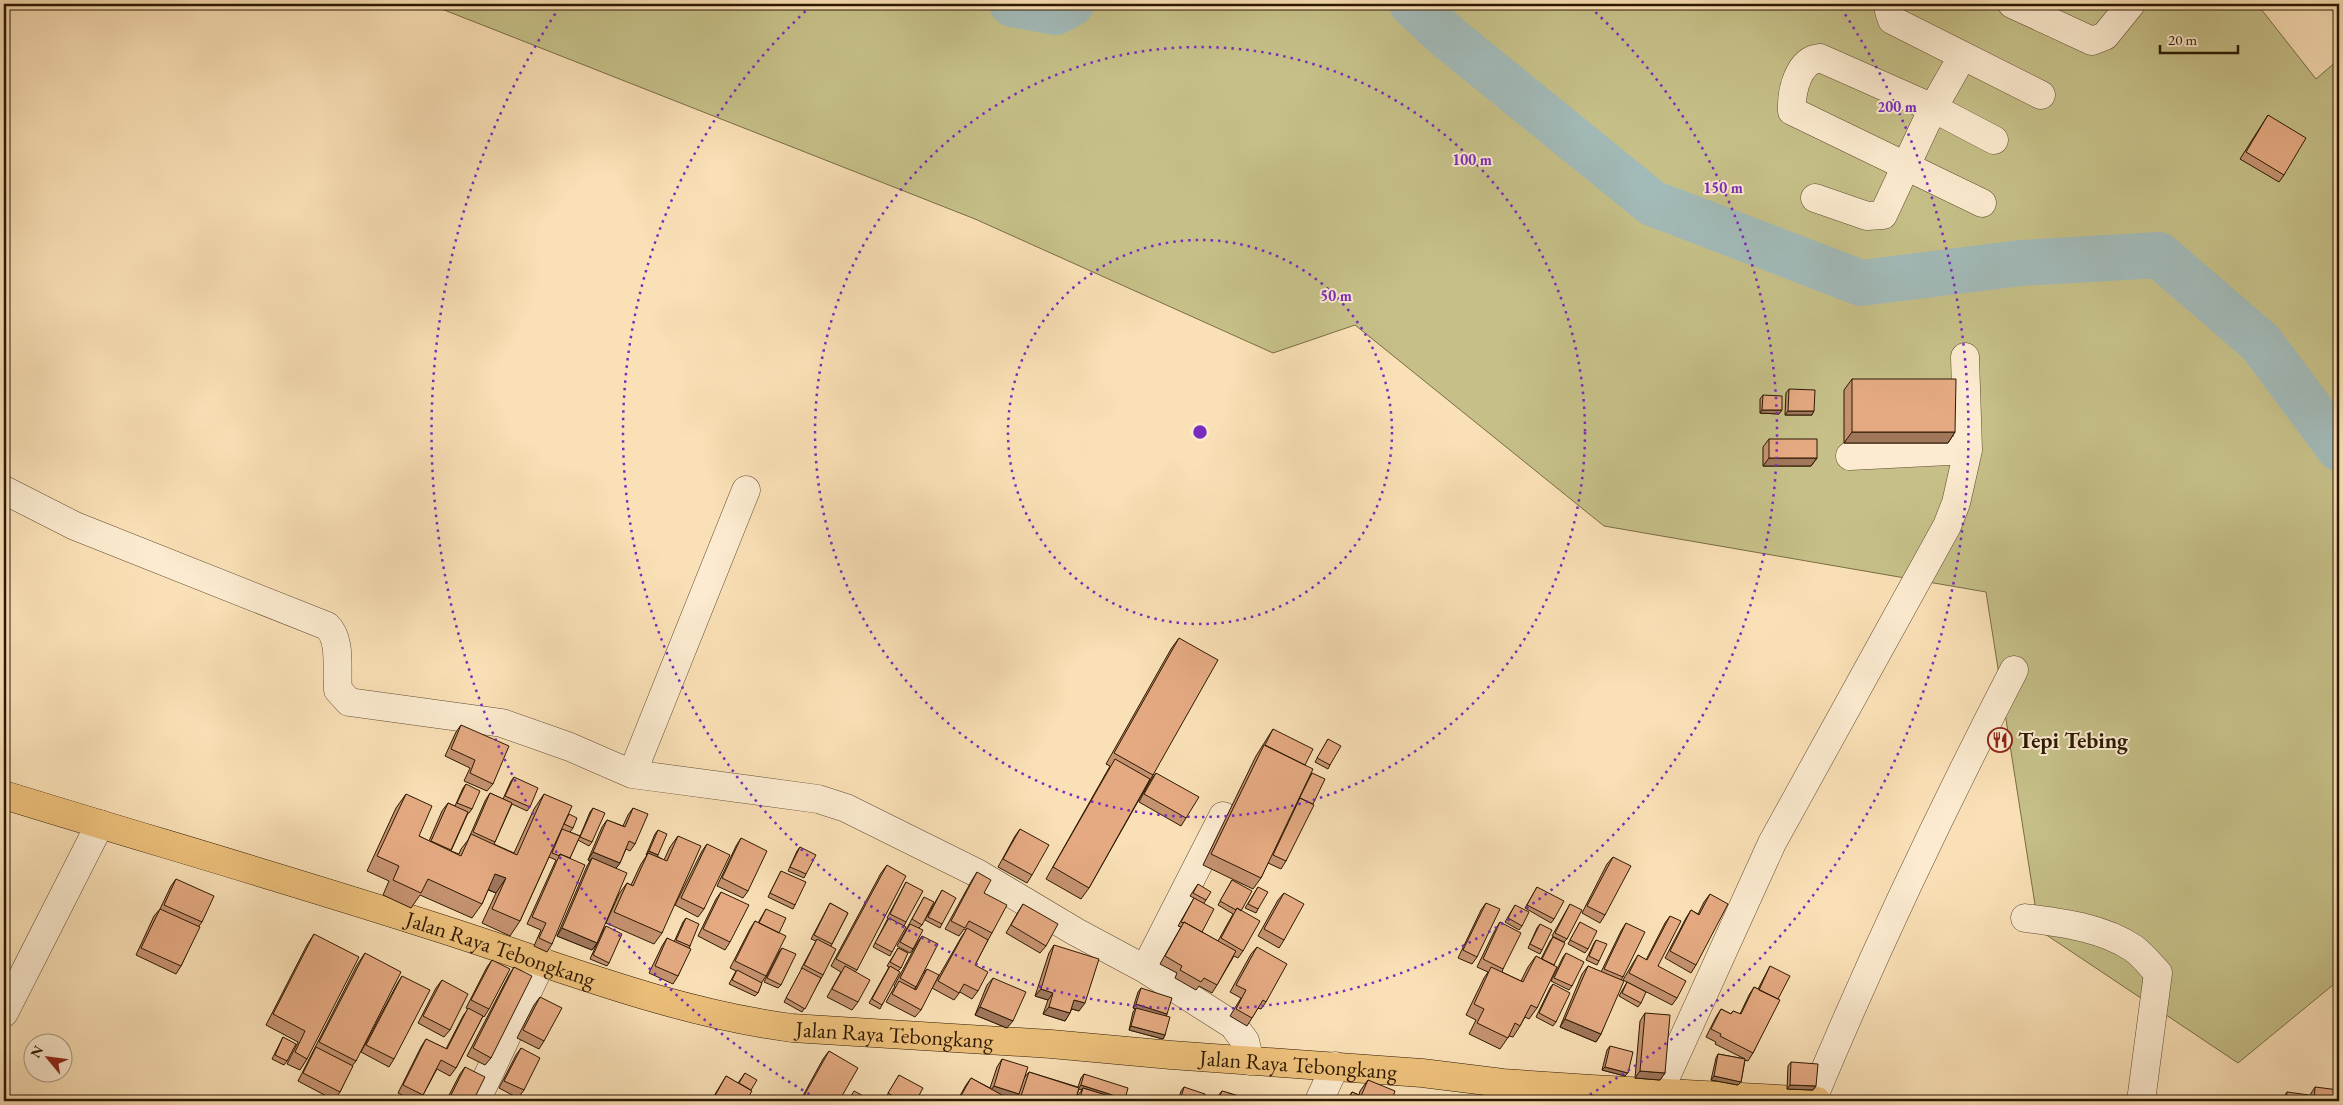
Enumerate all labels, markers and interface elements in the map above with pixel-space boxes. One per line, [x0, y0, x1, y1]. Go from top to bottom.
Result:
scale bar [2160, 22, 2238, 54]
text: 20 m [2168, 30, 2197, 49]
text: 200 m [1877, 97, 1917, 116]
text: 100 m [1452, 150, 1492, 169]
text: 150 m [1703, 178, 1743, 197]
text: 50 m [1320, 286, 1352, 305]
centre of rings [1191, 423, 1209, 441]
place label: Tepi Tebing [2018, 726, 2129, 755]
restaurant icon: Tepi Tebing [1987, 727, 2013, 753]
street label: Jalan Raya Tebongkang [400, 903, 600, 994]
street label: Jalan Raya Tebongkang [793, 1014, 995, 1055]
north arrow [22, 1032, 72, 1082]
text: N [26, 1042, 48, 1061]
street label: Jalan Raya Tebongkang [1197, 1042, 1398, 1086]

